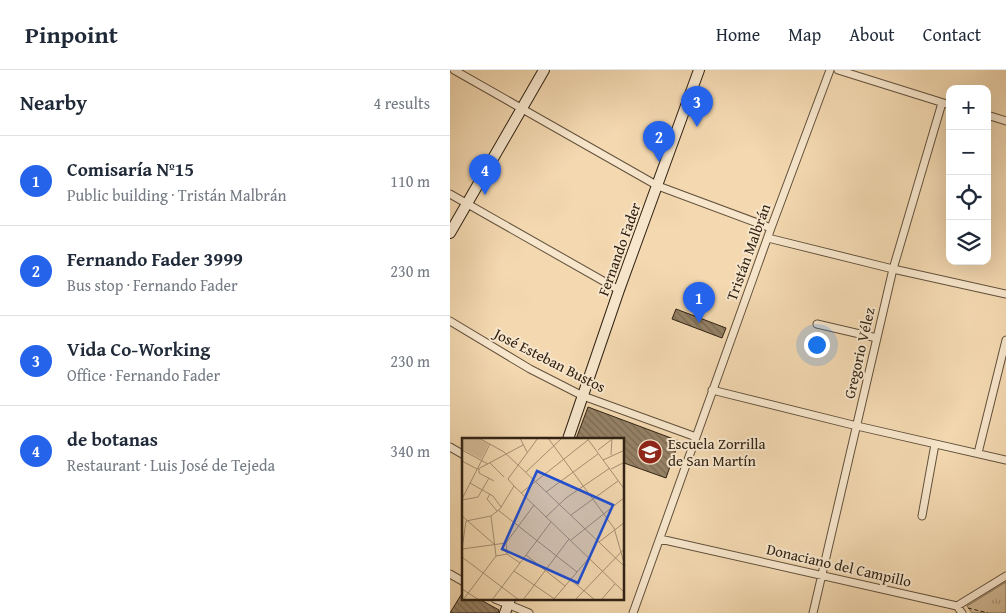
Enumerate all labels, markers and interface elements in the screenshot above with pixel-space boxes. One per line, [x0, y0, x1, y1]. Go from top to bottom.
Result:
text: Pinpoint [25, 17, 118, 52]
text: Home [716, 21, 760, 48]
text: Map [788, 21, 821, 48]
text: About [849, 21, 895, 48]
text: Contact [923, 21, 981, 48]
map controls [946, 85, 991, 265]
button: + [946, 85, 991, 130]
pin: 3 [681, 86, 713, 127]
text: Nearby [20, 87, 87, 118]
text: 4 results [373, 91, 430, 115]
pin: 2 [643, 121, 675, 162]
button: − [946, 130, 991, 175]
pin: 4 [469, 154, 501, 195]
text: Comisaría Nº15 [67, 155, 194, 183]
text: 1 [32, 169, 40, 193]
text: 110 m [390, 169, 430, 193]
button: locate [946, 175, 991, 220]
text: Public building · Tristán Malbrán [67, 183, 286, 207]
street label: Fernando Fader [592, 199, 646, 299]
street label: Tristán Malbrán [721, 200, 775, 303]
button: layers [946, 220, 991, 265]
text: Fernando Fader 3999 [67, 245, 243, 273]
text: 2 [32, 259, 40, 283]
text: 230 m [390, 259, 430, 283]
text: Bus stop · Fernando Fader [67, 273, 238, 297]
pin: 1 [683, 282, 715, 323]
street label: Gregorio Vélez [838, 305, 880, 401]
street label: José Esteban Bustos [489, 322, 609, 397]
your location [804, 332, 830, 358]
text: Vida Co-Working [67, 335, 210, 363]
text: 3 [32, 349, 40, 373]
text: 230 m [390, 349, 430, 373]
text: Office · Fernando Fader [67, 363, 220, 387]
text: de botanas [67, 425, 158, 453]
place label: Escuela Zorrilla de San Martín [668, 433, 766, 471]
inset map [462, 438, 625, 600]
text: 4 [32, 439, 40, 463]
text: 340 m [390, 439, 430, 463]
school or university icon: Escuela Zorrilla de San Martín [637, 439, 663, 465]
text: Restaurant · Luis José de Tejeda [67, 453, 275, 477]
street label: Donaciano del Campillo [765, 538, 914, 592]

